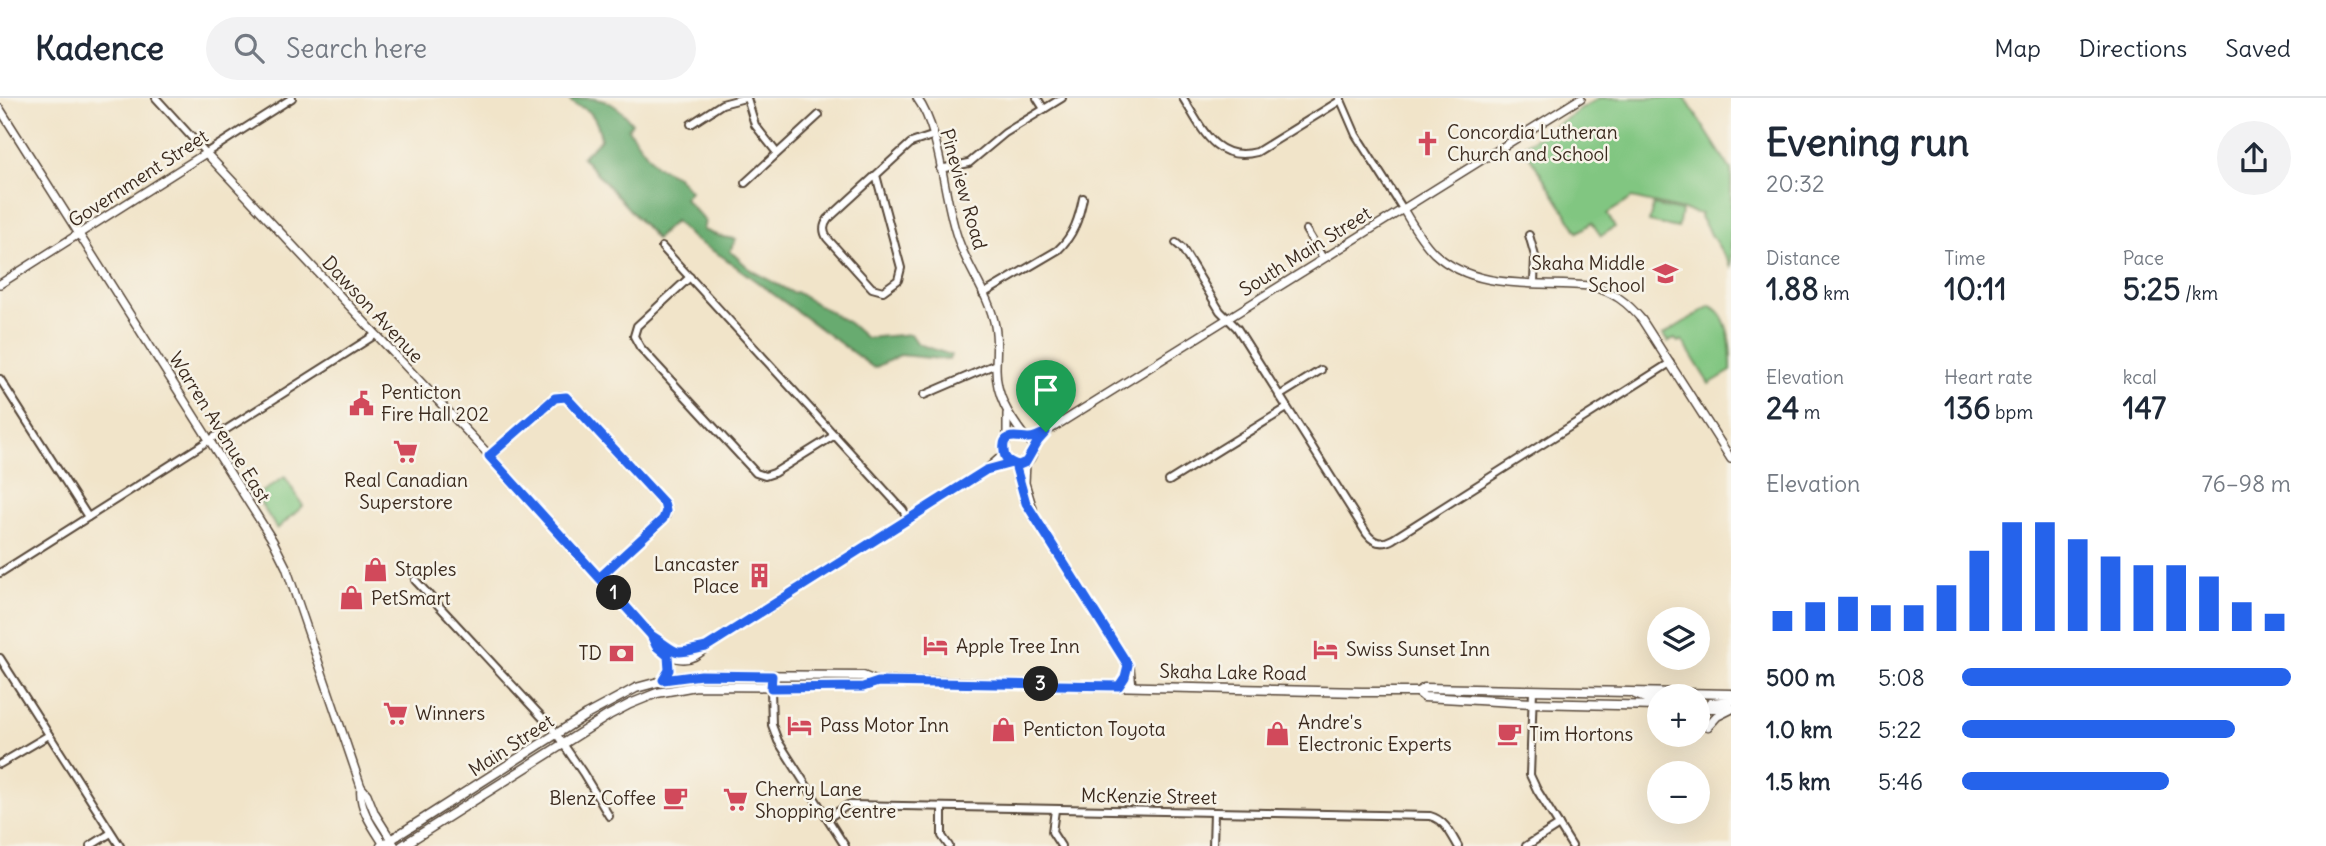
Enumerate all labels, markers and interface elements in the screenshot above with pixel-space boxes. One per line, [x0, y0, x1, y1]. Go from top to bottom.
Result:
search box [206, 17, 696, 80]
text: Kadence [35, 27, 164, 69]
icon: search [230, 29, 268, 67]
text: Search here [286, 32, 427, 65]
text: Map [1994, 33, 2041, 63]
text: Directions [2079, 33, 2187, 63]
text: Saved [2225, 33, 2291, 63]
text: Evening run [1766, 119, 1969, 166]
place label: Concordia Lutheran Church and School [1447, 120, 1618, 166]
button: share [2217, 121, 2291, 195]
street label: Government Street [64, 124, 212, 232]
street label: Pineview Road [935, 126, 993, 252]
church icon: Concordia Lutheran Church and School [1413, 129, 1441, 157]
text: 20:32 [1766, 169, 1825, 198]
street label: South Main Street [1235, 201, 1375, 301]
text: Distance [1766, 246, 1840, 270]
text: Time [1944, 246, 1985, 270]
text: Pace [2123, 246, 2164, 270]
street label: Dawson Avenue [317, 250, 429, 368]
place label: Skaha Middle School [1531, 251, 1645, 297]
school or university icon: Skaha Middle School [1651, 260, 1679, 288]
text: 1.88 [1766, 270, 1819, 308]
text: 10:11 [1944, 270, 2007, 308]
text: 5:25 [2123, 270, 2180, 308]
text: km [1819, 281, 1850, 305]
text: /km [2180, 281, 2218, 305]
street label: Warren Avenue East [164, 347, 276, 507]
pin [1016, 360, 1076, 432]
text: Elevation [1766, 365, 1844, 389]
text: Heart rate [1944, 365, 2032, 389]
text: kcal [2123, 365, 2157, 389]
icon: arrive [1027, 371, 1065, 409]
place label: Penticton Fire Hall 202 [381, 380, 489, 426]
public building icon: Penticton Fire Hall 202 [347, 389, 375, 417]
text: 24 [1766, 389, 1799, 427]
text: 136 [1944, 389, 1991, 427]
text: 147 [2123, 389, 2166, 427]
text: m [1799, 400, 1821, 424]
text: bpm [1991, 400, 2033, 424]
supermarket icon: Real Canadian Superstore [392, 438, 420, 466]
place label: Real Canadian Superstore [344, 468, 468, 514]
text: Elevation [1766, 469, 1860, 498]
text: 76–98 m [2202, 469, 2291, 498]
place label: Lancaster Place [654, 552, 739, 598]
shop icon: Staples [361, 555, 389, 583]
place label: Staples [395, 557, 456, 581]
building icon: Lancaster Place [745, 561, 773, 589]
pin: 1 [596, 575, 632, 610]
text: 1 [610, 580, 617, 604]
shop icon: PetSmart [337, 584, 365, 612]
place label: PetSmart [371, 586, 451, 610]
map controls [1647, 607, 1710, 824]
button: layers [1647, 607, 1710, 670]
hotel icon: Apple Tree Inn [922, 632, 950, 660]
place label: Apple Tree Inn [956, 634, 1080, 658]
hotel icon: Swiss Sunset Inn [1312, 635, 1340, 663]
place label: Swiss Sunset Inn [1346, 637, 1490, 661]
bank icon: TD [608, 639, 636, 667]
place label: TD [579, 641, 602, 665]
street label: Skaha Lake Road [1159, 659, 1307, 685]
text: 500 m [1766, 663, 1835, 692]
text: 5:08 [1878, 663, 1925, 692]
pin: 3 [1024, 666, 1058, 702]
text: 3 [1035, 671, 1046, 695]
button: + [1647, 684, 1710, 747]
supermarket icon: Winners [381, 699, 409, 727]
place label: Winners [415, 701, 485, 725]
street label: Main Street [464, 709, 558, 781]
place label: Andre's Electronic Experts [1298, 710, 1452, 756]
hotel icon: Pass Motor Inn [786, 711, 814, 739]
place label: Pass Motor Inn [820, 713, 949, 737]
shop icon: Penticton Toyota [989, 715, 1017, 743]
text: 1.0 km [1766, 715, 1832, 744]
text: 5:22 [1878, 715, 1922, 744]
place label: Penticton Toyota [1023, 717, 1166, 741]
shop icon: Andre's Electronic Experts [1264, 719, 1292, 747]
cafe icon: Tim Hortons [1495, 720, 1523, 748]
place label: Tim Hortons [1529, 722, 1633, 746]
button: − [1647, 761, 1710, 824]
text: 1.5 km [1766, 767, 1831, 796]
text: 5:46 [1878, 767, 1923, 796]
place label: Cherry Lane Shopping Centre [755, 777, 896, 823]
street label: McKenzie Street [1081, 783, 1217, 809]
cafe icon: Blenz Coffee [662, 784, 690, 812]
place label: Blenz Coffee [549, 786, 656, 810]
supermarket icon: Cherry Lane Shopping Centre [721, 786, 749, 814]

